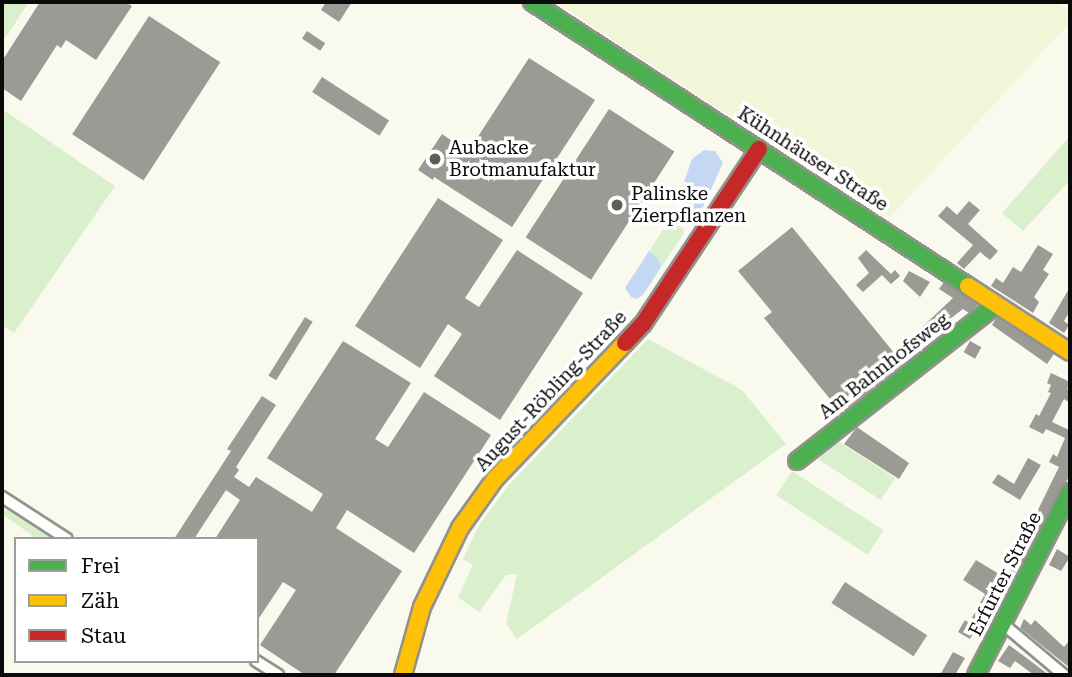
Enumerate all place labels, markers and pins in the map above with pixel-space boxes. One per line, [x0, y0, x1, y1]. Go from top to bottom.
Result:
place label: Aubacke Brotmanufaktur [449, 137, 596, 181]
marker: Aubacke Brotmanufaktur [427, 151, 443, 167]
place label: Palinske Zierpflanzen [631, 183, 746, 227]
marker: Palinske Zierpflanzen [609, 197, 625, 213]

